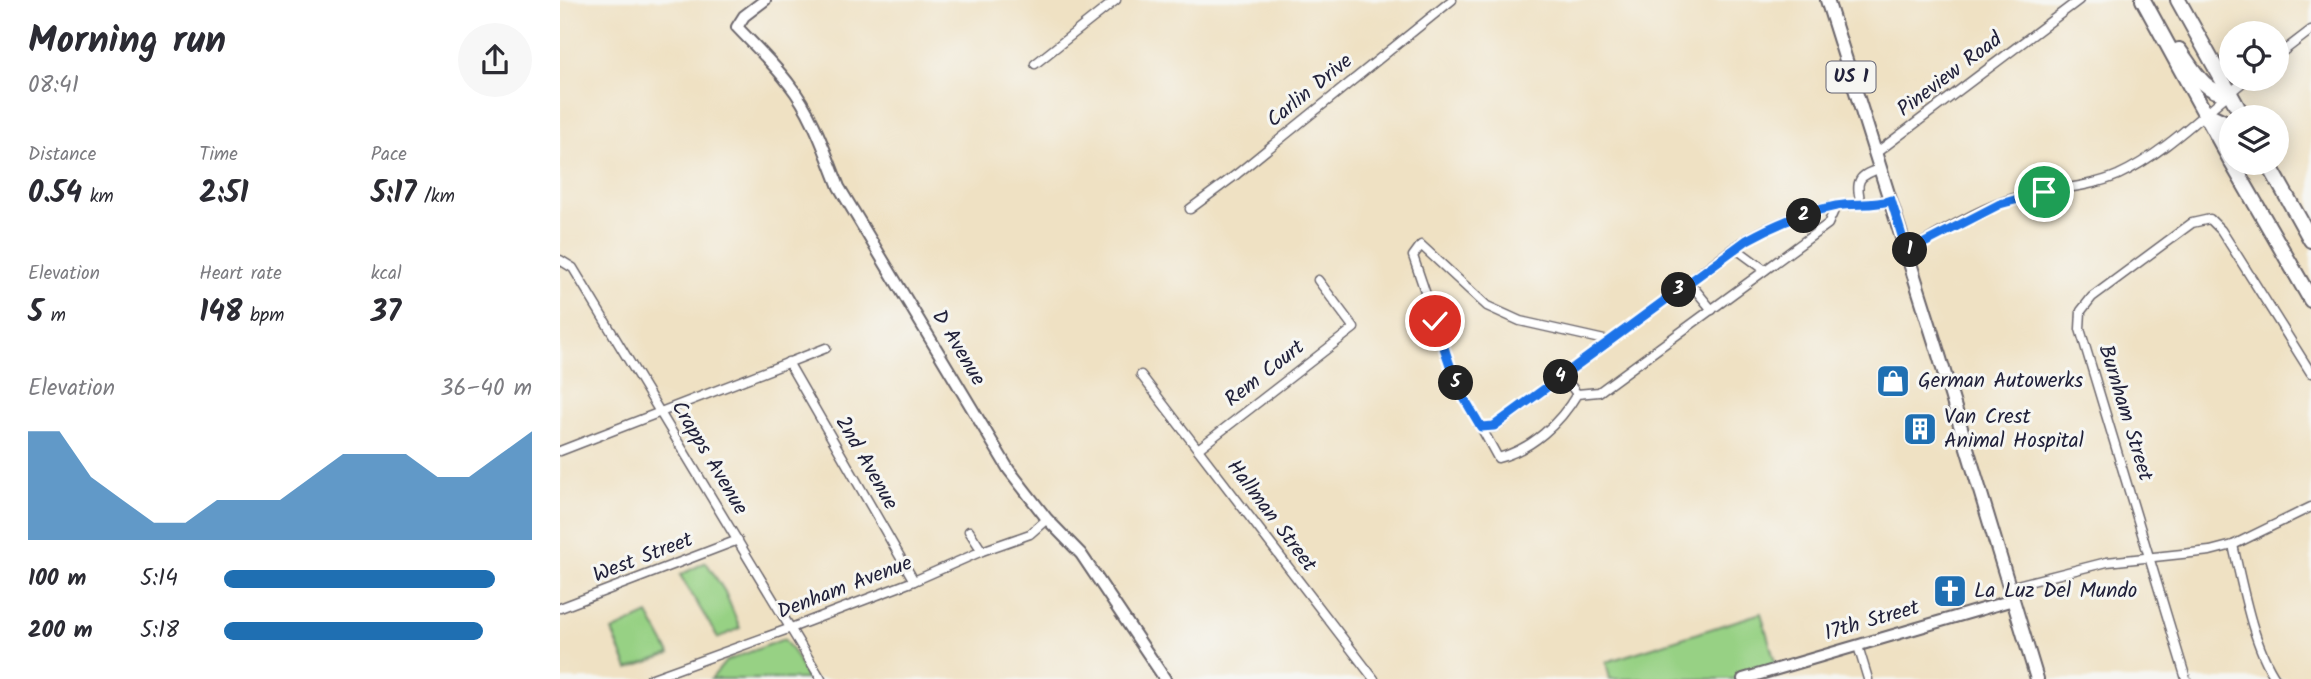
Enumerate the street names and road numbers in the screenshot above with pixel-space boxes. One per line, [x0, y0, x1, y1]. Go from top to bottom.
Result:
street label: Pineview Road [1890, 24, 2010, 126]
street label: Carlin Drive [1260, 45, 1361, 136]
road number: US 1 [1826, 61, 1876, 92]
street label: D Avenue [922, 304, 994, 393]
street label: Rem Court [1218, 331, 1313, 416]
street label: Burnham Street [2089, 341, 2162, 486]
street label: Crapps Avenue [662, 394, 757, 522]
street label: 2nd Avenue [826, 410, 907, 517]
street label: Hallman Street [1218, 453, 1325, 580]
street label: West Street [588, 524, 699, 592]
street label: Denham Avenue [773, 547, 918, 629]
street label: 17th Street [1821, 591, 1924, 650]

